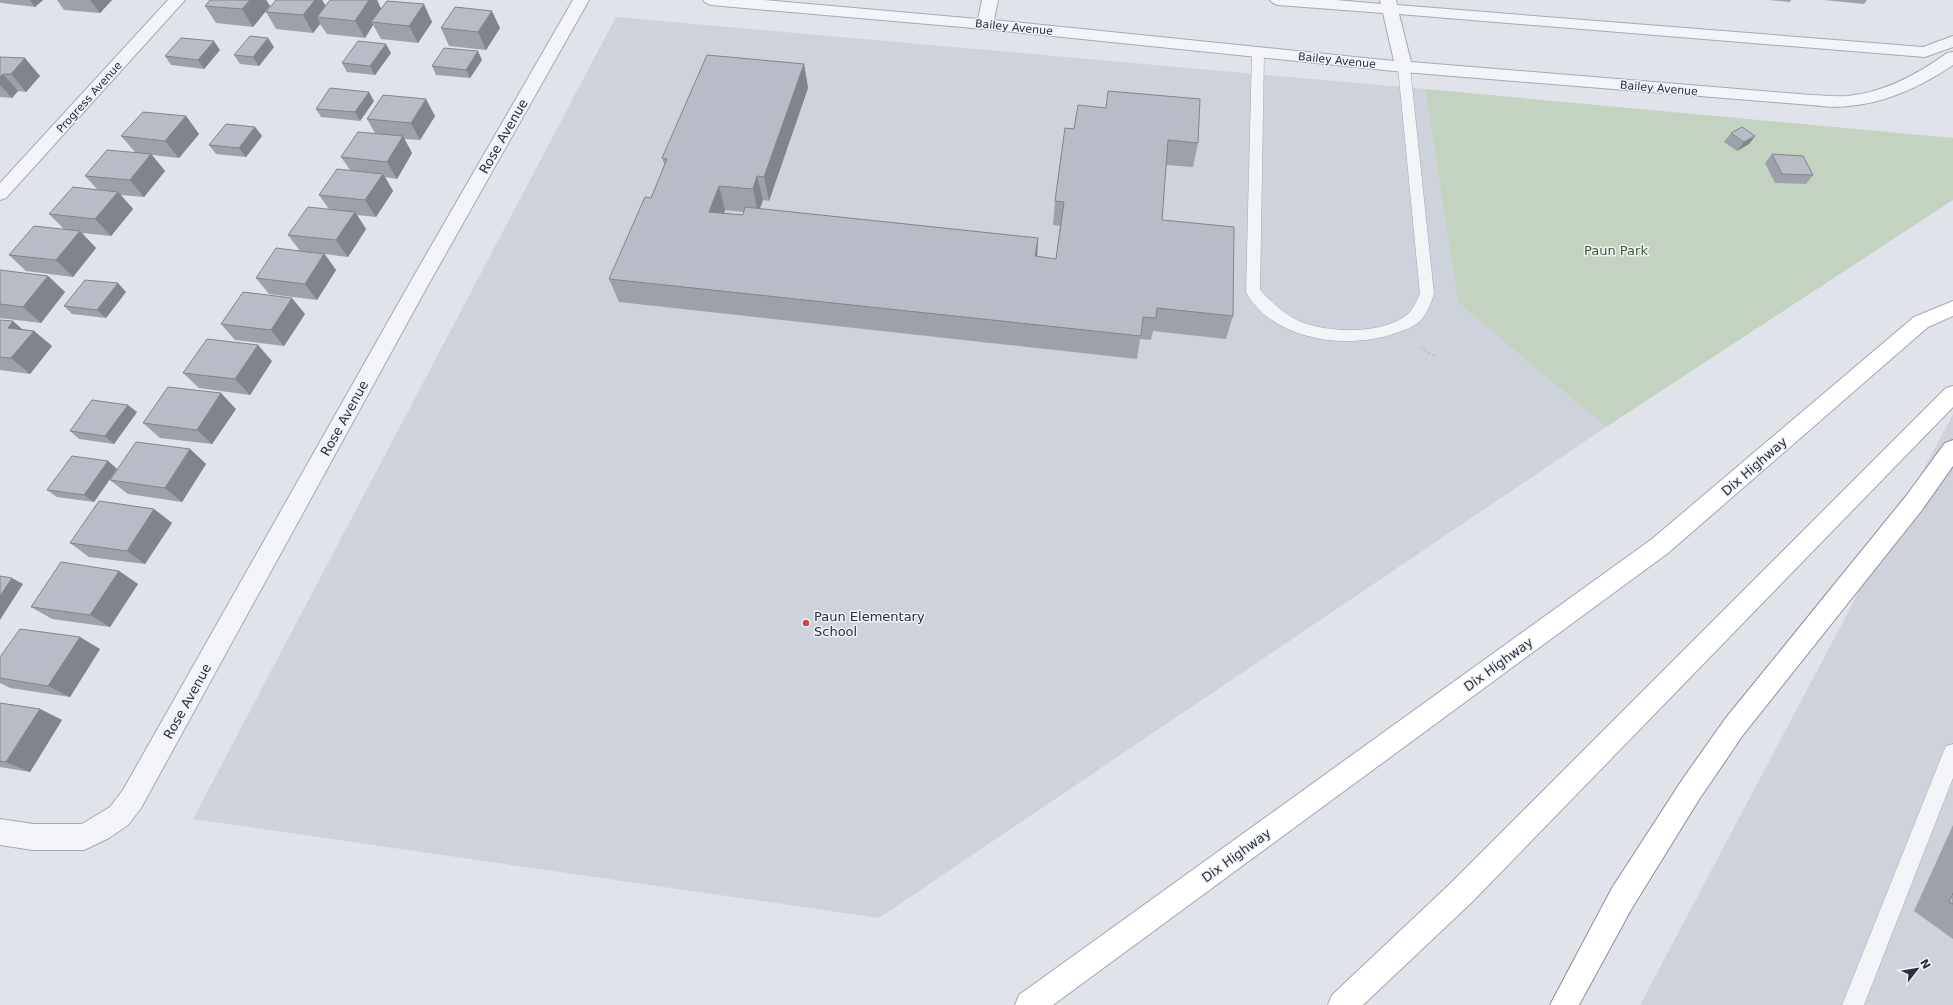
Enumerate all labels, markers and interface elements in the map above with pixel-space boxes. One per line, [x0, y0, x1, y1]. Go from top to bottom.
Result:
street label: Bailey Avenue [974, 17, 1054, 38]
street label: Bailey Avenue [1297, 50, 1377, 71]
street label: Progress Avenue [54, 59, 125, 136]
street label: Bailey Avenue [1620, 79, 1699, 98]
street label: Rose Avenue [476, 96, 531, 176]
park label: Paun Park [1584, 243, 1648, 258]
street label: Rose Avenue [318, 378, 371, 458]
street label: Dix Highway [1719, 434, 1790, 499]
place label: Paun Elementary School [814, 609, 925, 639]
marker: Paun Elementary School [801, 618, 811, 628]
street label: Dix Highway [1461, 634, 1536, 694]
street label: Rose Avenue [161, 661, 214, 741]
street label: Dix Highway [1199, 825, 1274, 885]
north arrow [1897, 949, 1937, 989]
text: N [1917, 957, 1933, 971]

